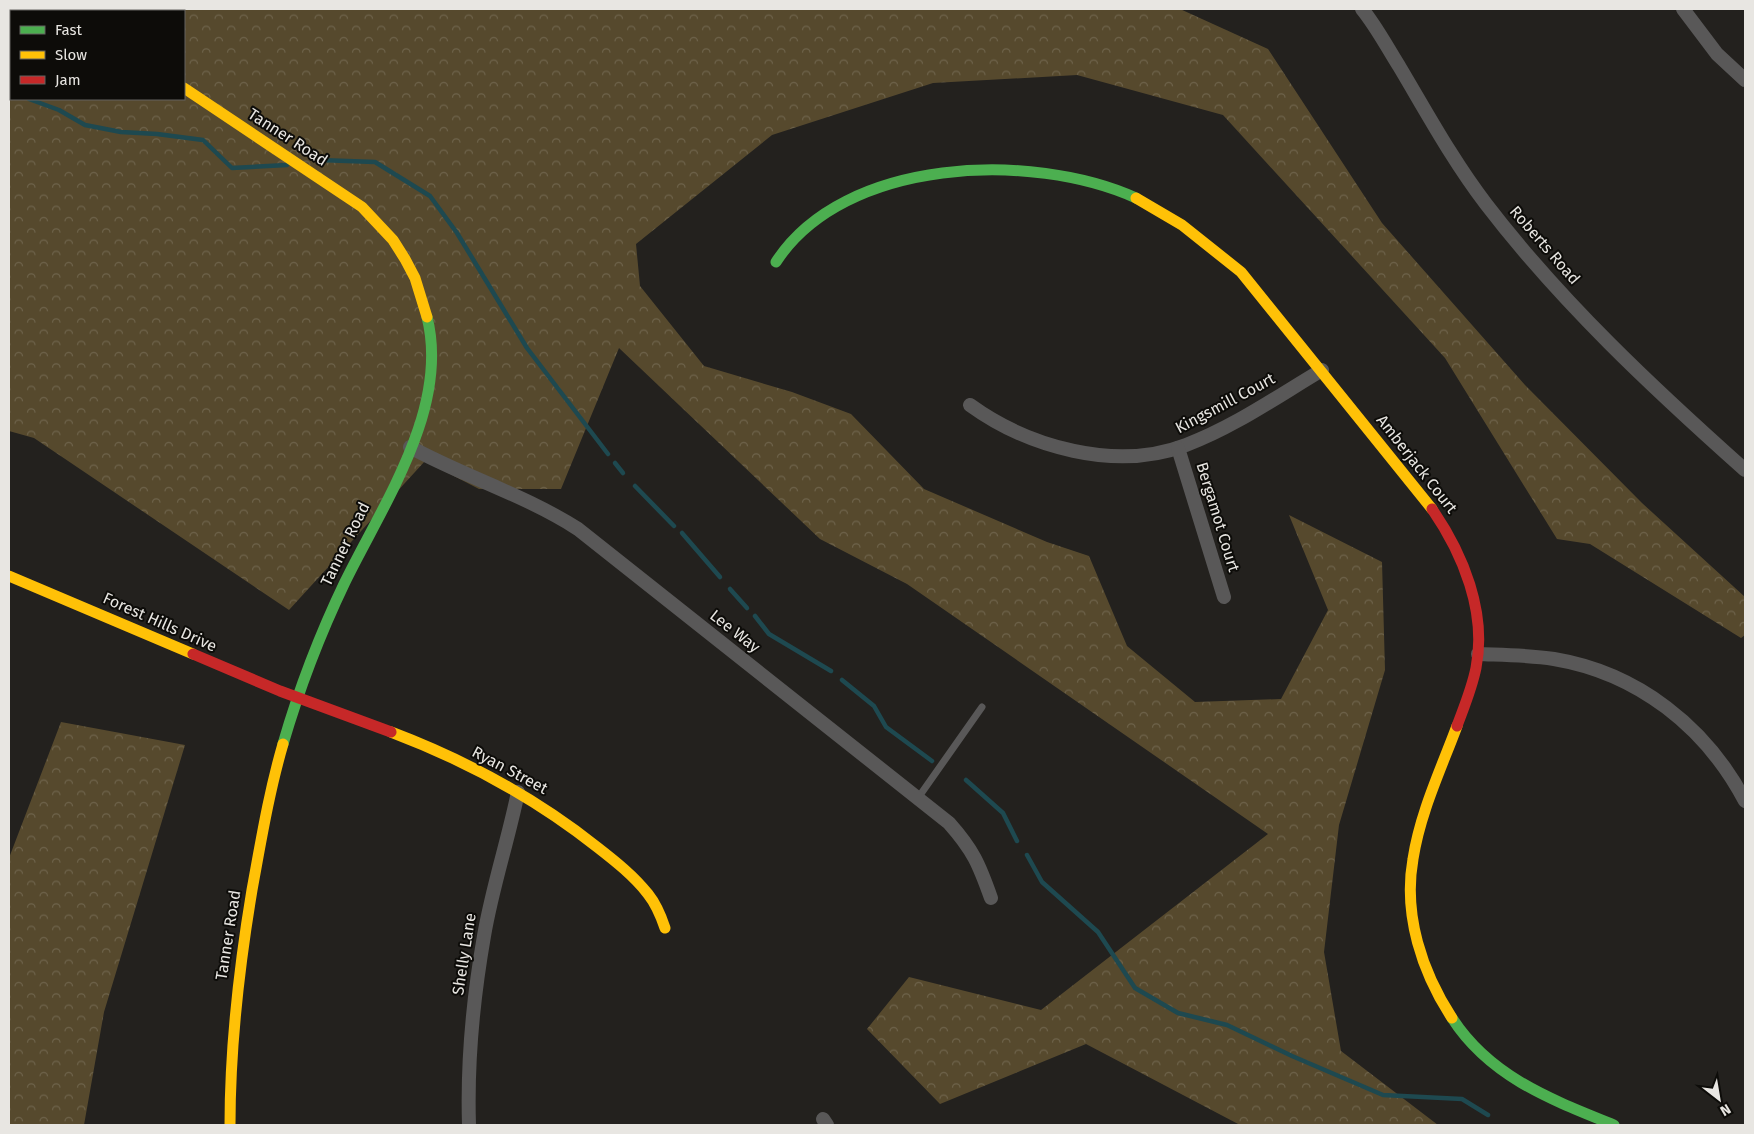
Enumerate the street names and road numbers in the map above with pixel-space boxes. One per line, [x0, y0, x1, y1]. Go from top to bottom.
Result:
street label: Tanner Road [245, 104, 331, 170]
street label: Roberts Road [1506, 202, 1584, 288]
street label: Kingsmill Court [1172, 369, 1278, 437]
street label: Amberjack Court [1373, 411, 1461, 517]
street label: Bergamot Court [1192, 460, 1244, 574]
street label: Tanner Road [317, 499, 373, 589]
street label: Forest Hills Drive [100, 588, 220, 656]
street label: Lee Way [706, 606, 764, 657]
street label: Ryan Street [469, 742, 551, 798]
street label: Tanner Road [212, 889, 244, 981]
street label: Shelly Lane [448, 912, 480, 996]

